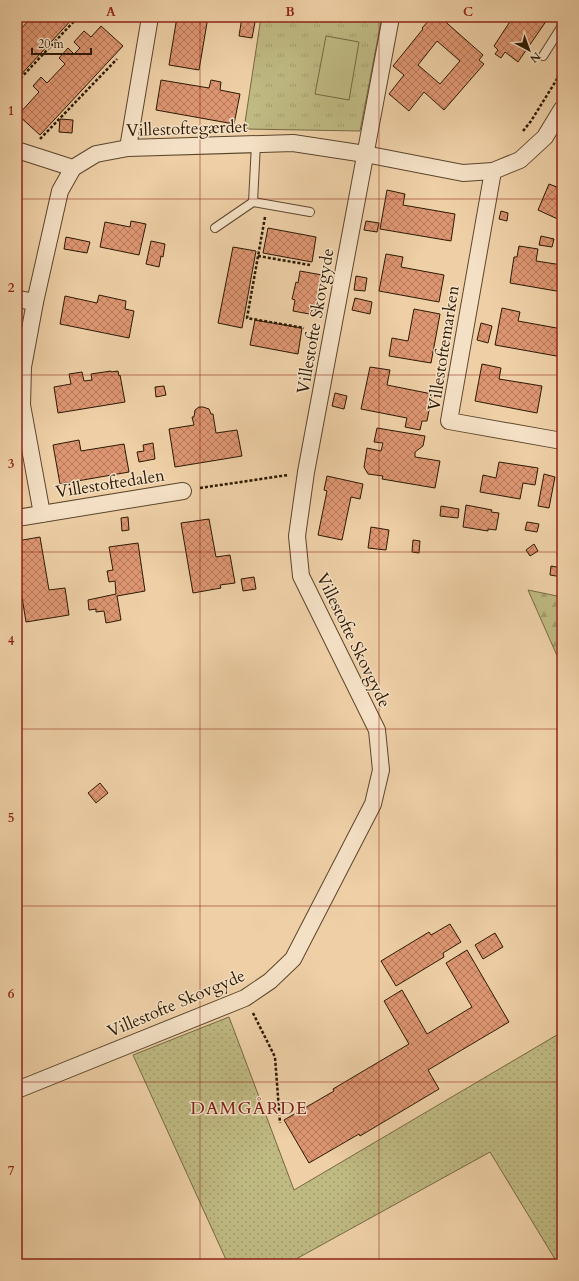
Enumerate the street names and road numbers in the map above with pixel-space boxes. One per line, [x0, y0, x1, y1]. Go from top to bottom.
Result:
street label: Villestoftegærdet [126, 115, 249, 142]
street label: Villestofte Skovgyde [291, 247, 340, 396]
street label: Villestoftemarken [422, 283, 465, 412]
street label: Villestoftedalen [54, 463, 167, 503]
street label: Villestofte Skovgyde [311, 569, 396, 712]
street label: Villestofte Skovgyde [104, 964, 249, 1043]

